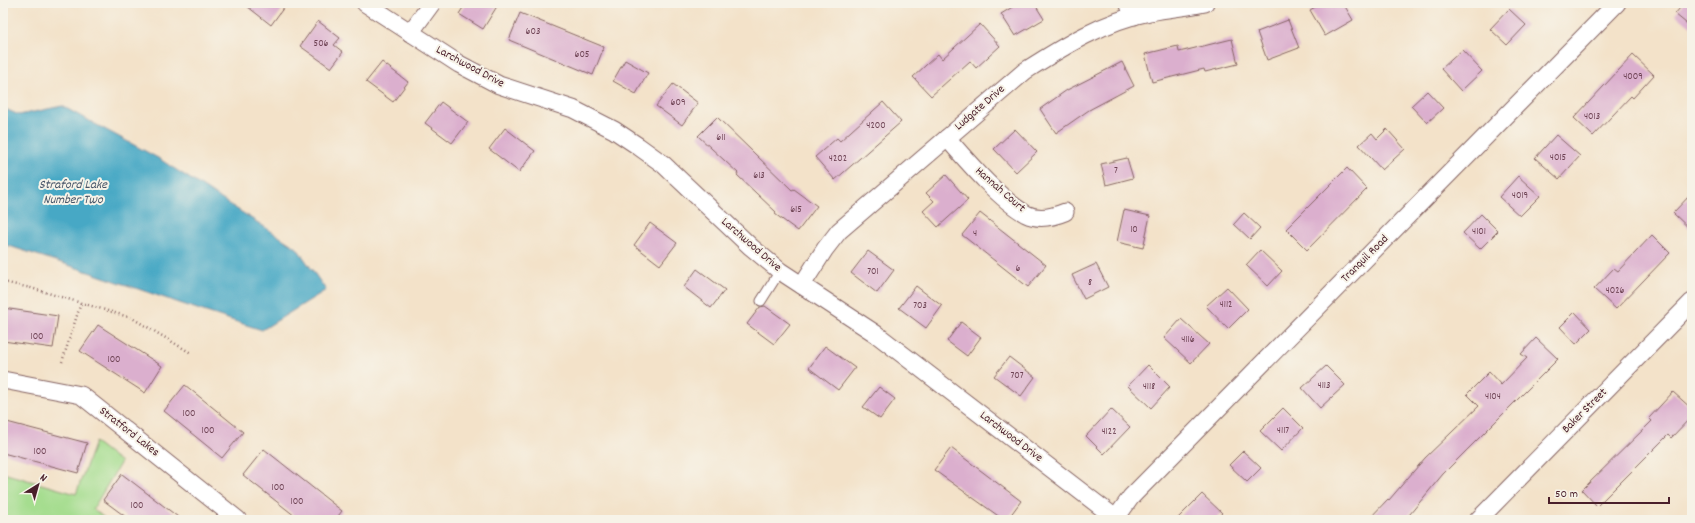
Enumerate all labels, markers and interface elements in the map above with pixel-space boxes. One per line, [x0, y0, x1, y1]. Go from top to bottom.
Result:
house number: 603 [526, 25, 540, 39]
house number: 506 [314, 37, 329, 51]
street label: Larchwood Drive [433, 42, 507, 92]
house number: 605 [575, 48, 590, 62]
house number: 4009 [1623, 70, 1643, 84]
street label: Ludgate Drive [951, 81, 1009, 135]
house number: 609 [671, 96, 685, 110]
house number: 4013 [1584, 110, 1600, 124]
house number: 4200 [866, 119, 886, 133]
house number: 611 [716, 131, 726, 145]
house number: 4015 [1550, 151, 1567, 165]
house number: 4202 [829, 152, 847, 166]
street label: Hannah Court [971, 163, 1029, 217]
house number: 7 [1114, 164, 1118, 178]
house number: 613 [753, 169, 765, 183]
water label: Straford Lake Number Two [39, 176, 108, 210]
house number: 4019 [1512, 189, 1528, 203]
house number: 615 [790, 203, 802, 217]
street label: Larchwood Drive [717, 214, 785, 276]
house number: 10 [1130, 223, 1138, 237]
house number: 4101 [1472, 225, 1486, 239]
house number: 4 [973, 227, 977, 241]
street label: Tranquil Road [1337, 231, 1393, 287]
house number: 6 [1016, 262, 1021, 276]
house number: 701 [867, 265, 879, 279]
house number: 8 [1088, 276, 1092, 290]
house number: 4026 [1606, 284, 1625, 298]
house number: 4112 [1220, 298, 1232, 312]
house number: 703 [913, 299, 927, 313]
house number: 100 [30, 330, 44, 344]
house number: 4116 [1181, 333, 1195, 347]
house number: 100 [107, 353, 121, 367]
house number: 707 [1010, 369, 1024, 383]
house number: 4113 [1318, 379, 1330, 393]
house number: 4118 [1143, 380, 1155, 394]
street label: Baker Street [1559, 384, 1612, 437]
house number: 4104 [1485, 390, 1501, 404]
street label: Stratford Lakes [95, 403, 163, 461]
house number: 100 [182, 407, 196, 421]
street label: Larchwood Drive [976, 408, 1046, 466]
house number: 100 [201, 424, 215, 438]
house number: 4117 [1277, 424, 1289, 438]
house number: 4122 [1101, 425, 1117, 439]
house number: 100 [33, 445, 47, 459]
north arrow [18, 465, 58, 505]
text: N [36, 471, 50, 487]
scale bar [1549, 479, 1669, 505]
house number: 100 [271, 481, 285, 495]
text: 50 m [1555, 486, 1578, 503]
house number: 100 [290, 495, 304, 509]
house number: 100 [130, 499, 144, 513]

